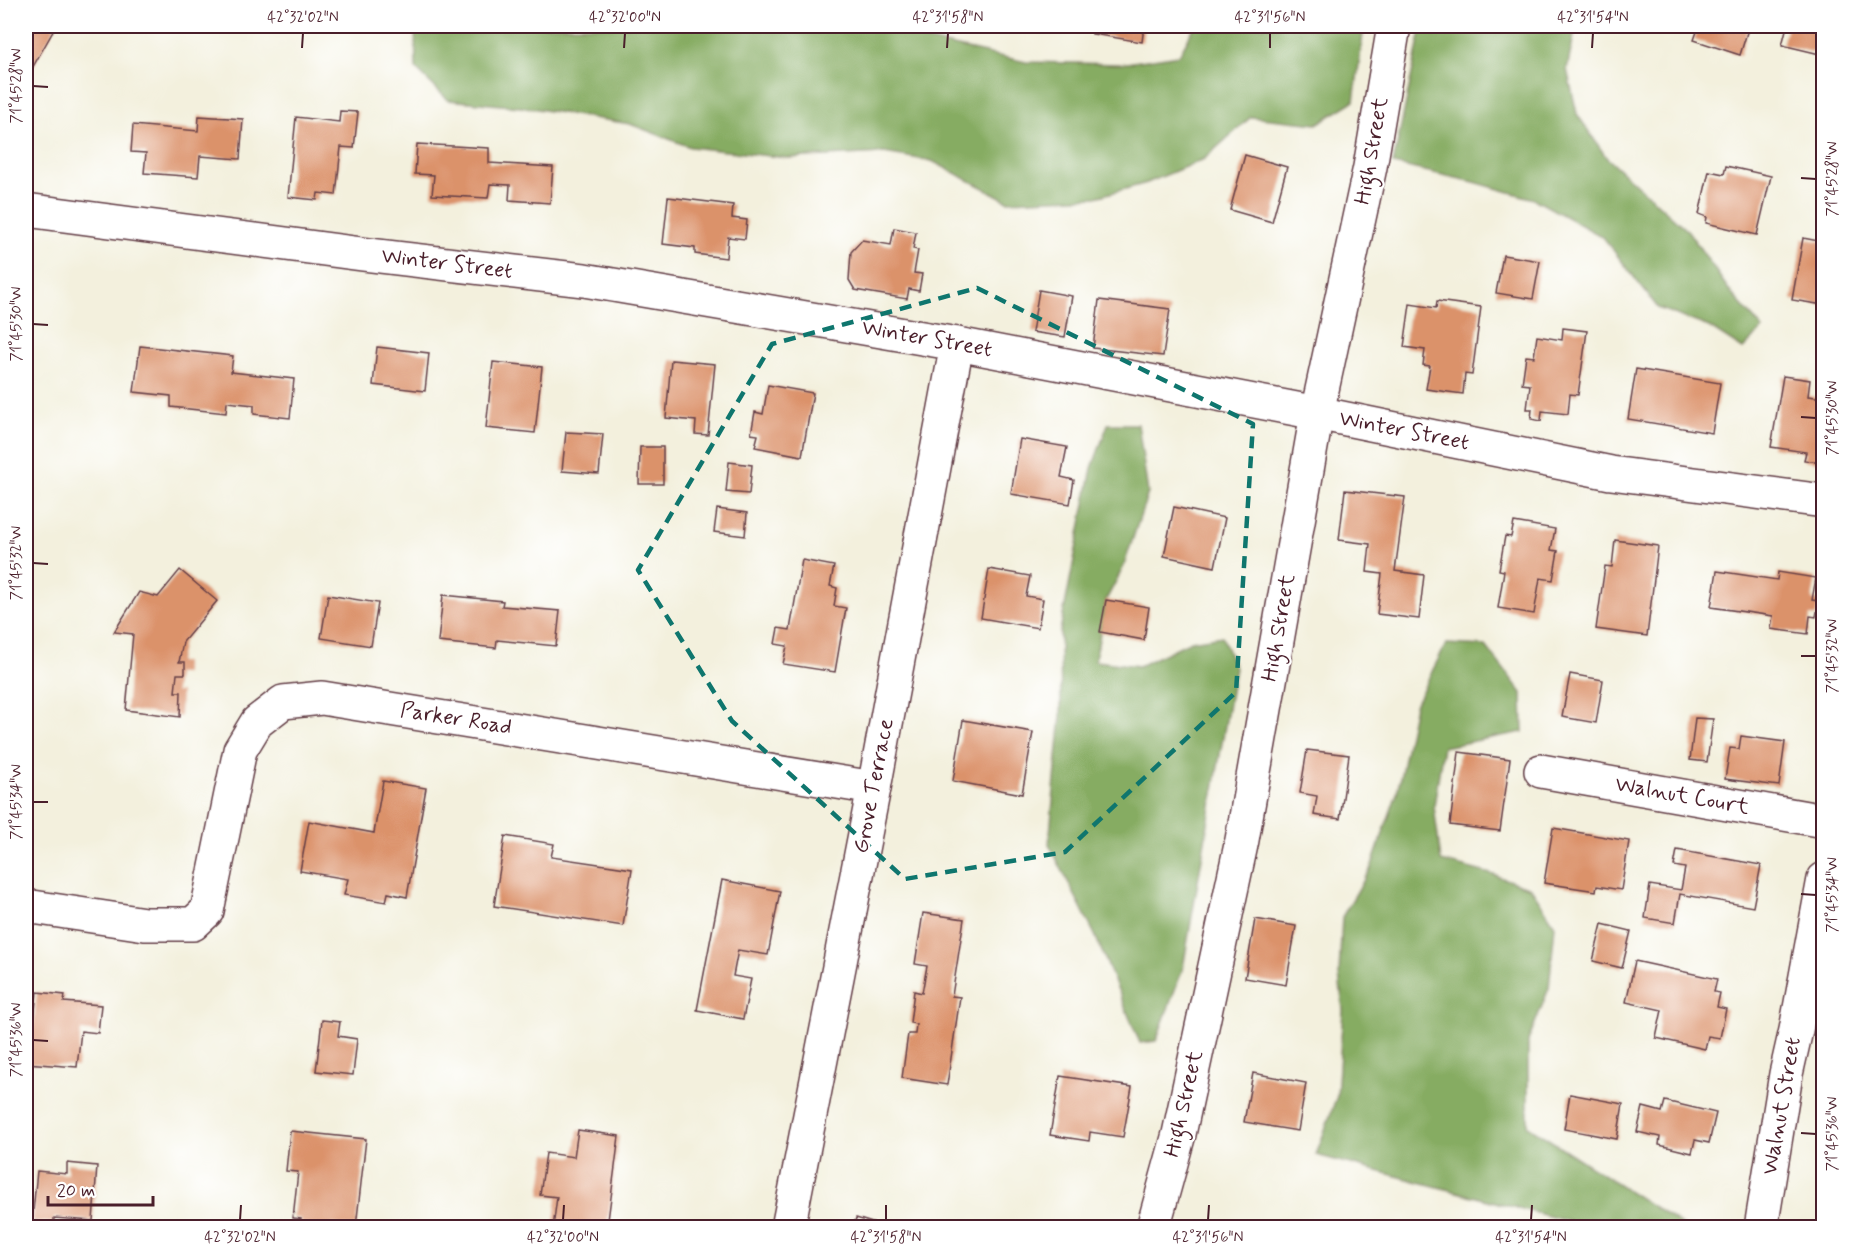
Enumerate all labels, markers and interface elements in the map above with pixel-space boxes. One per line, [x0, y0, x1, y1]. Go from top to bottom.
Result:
text: 42°32'02"N [267, 8, 339, 28]
text: 42°32'00"N [589, 8, 661, 28]
text: 42°31'58"N [913, 8, 983, 28]
text: 42°31'56"N [1235, 8, 1305, 28]
text: 42°31'54"N [1557, 8, 1629, 28]
text: 71°45'28"W [7, 48, 27, 124]
street label: High Street [1349, 95, 1398, 207]
text: 71°45'28"W [1823, 141, 1843, 217]
street label: Winter Street [380, 242, 514, 286]
text: 71°45'30"W [7, 287, 27, 361]
street label: Winter Street [860, 314, 994, 364]
text: 71°45'30"W [1823, 381, 1843, 455]
street label: Winter Street [1337, 405, 1471, 457]
text: 71°45'32"W [7, 526, 27, 600]
street label: High Street [1256, 572, 1305, 684]
text: 71°45'32"W [1823, 619, 1843, 693]
street label: Parker Road [398, 696, 514, 742]
street label: Grove Terrace [847, 716, 901, 856]
text: 71°45'34"W [7, 764, 27, 840]
street label: Walnut Court [1613, 770, 1751, 822]
text: 71°45'34"W [1823, 857, 1843, 933]
text: 71°45'36"W [7, 1003, 27, 1077]
street label: Walnut Street [1756, 1035, 1808, 1177]
street label: High Street [1158, 1048, 1213, 1161]
text: 71°45'36"W [1823, 1097, 1843, 1171]
scale bar [48, 1169, 153, 1207]
text: 20 m [57, 1179, 95, 1203]
text: 42°32'02"N [204, 1228, 276, 1248]
text: 42°32'00"N [527, 1228, 599, 1248]
text: 42°31'58"N [851, 1228, 921, 1248]
text: 42°31'56"N [1173, 1228, 1243, 1248]
text: 42°31'54"N [1495, 1228, 1567, 1248]

